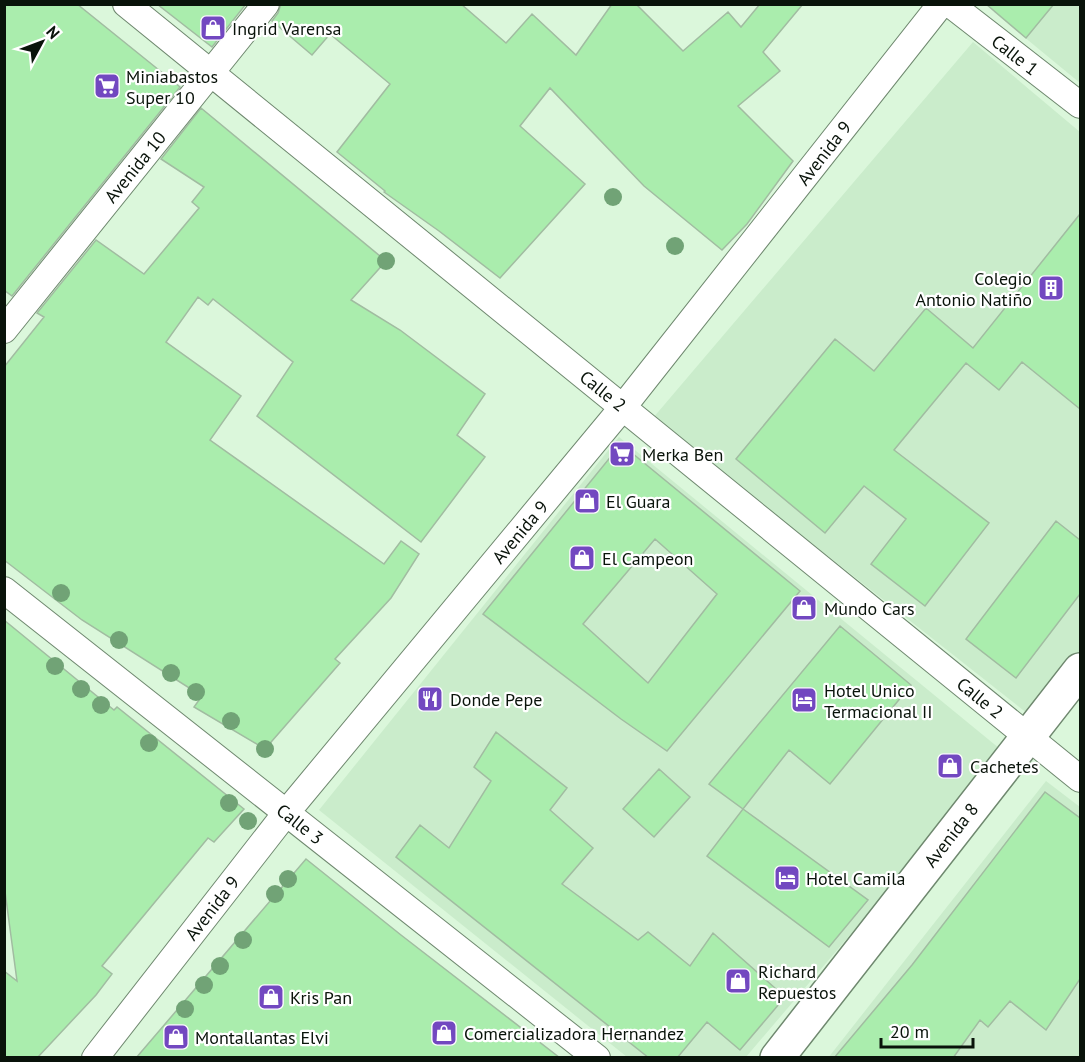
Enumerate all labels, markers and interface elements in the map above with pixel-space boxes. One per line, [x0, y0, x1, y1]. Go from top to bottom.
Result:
north arrow [12, 12, 72, 72]
shop icon: Ingrid Varensa [198, 13, 228, 43]
place label: Ingrid Varensa [232, 17, 342, 40]
text: N [42, 22, 64, 43]
street label: Calle 1 [987, 30, 1043, 80]
place label: Miniabastos Super 10 [126, 65, 218, 109]
supermarket icon: Miniabastos Super 10 [92, 71, 122, 101]
street label: Avenida 9 [792, 116, 856, 190]
street label: Avenida 10 [99, 126, 171, 207]
place label: Colegio Antonio Natiño [915, 267, 1032, 311]
building icon: Colegio Antonio Natiño [1036, 273, 1066, 303]
street label: Calle 2 [575, 365, 631, 417]
supermarket icon: Merka Ben [607, 439, 637, 469]
place label: Merka Ben [642, 443, 723, 466]
shop icon: El Guara [572, 486, 602, 516]
place label: El Guara [606, 490, 670, 513]
street label: Avenida 9 [487, 496, 553, 568]
shop icon: El Campeon [567, 543, 597, 573]
place label: El Campeon [602, 547, 693, 570]
shop icon: Mundo Cars [789, 593, 819, 623]
place label: Mundo Cars [824, 597, 915, 620]
street label: Calle 2 [952, 672, 1008, 724]
place label: Hotel Unico Termacional II [824, 679, 932, 723]
restaurant icon: Donde Pepe [415, 684, 445, 714]
hotel icon: Hotel Unico Termacional II [789, 685, 819, 715]
place label: Donde Pepe [450, 688, 542, 711]
shop icon: Cachetes [935, 751, 965, 781]
place label: Cachetes [970, 755, 1039, 778]
street label: Avenida 8 [919, 798, 983, 872]
street label: Calle 3 [272, 799, 328, 849]
hotel icon: Hotel Camila [772, 863, 802, 893]
place label: Hotel Camila [806, 867, 905, 890]
street label: Avenida 9 [180, 871, 244, 945]
place label: Richard Repuestos [758, 960, 836, 1004]
shop icon: Richard Repuestos [723, 966, 753, 996]
shop icon: Kris Pan [256, 982, 286, 1012]
place label: Kris Pan [290, 986, 352, 1009]
scale bar [881, 1011, 972, 1049]
shop icon: Comercializadora Hernandez [429, 1018, 459, 1048]
text: 20 m [890, 1020, 929, 1043]
shop icon: Montallantas Elvi [161, 1022, 191, 1052]
place label: Comercializadora Hernandez [464, 1022, 684, 1045]
place label: Montallantas Elvi [195, 1026, 329, 1049]

